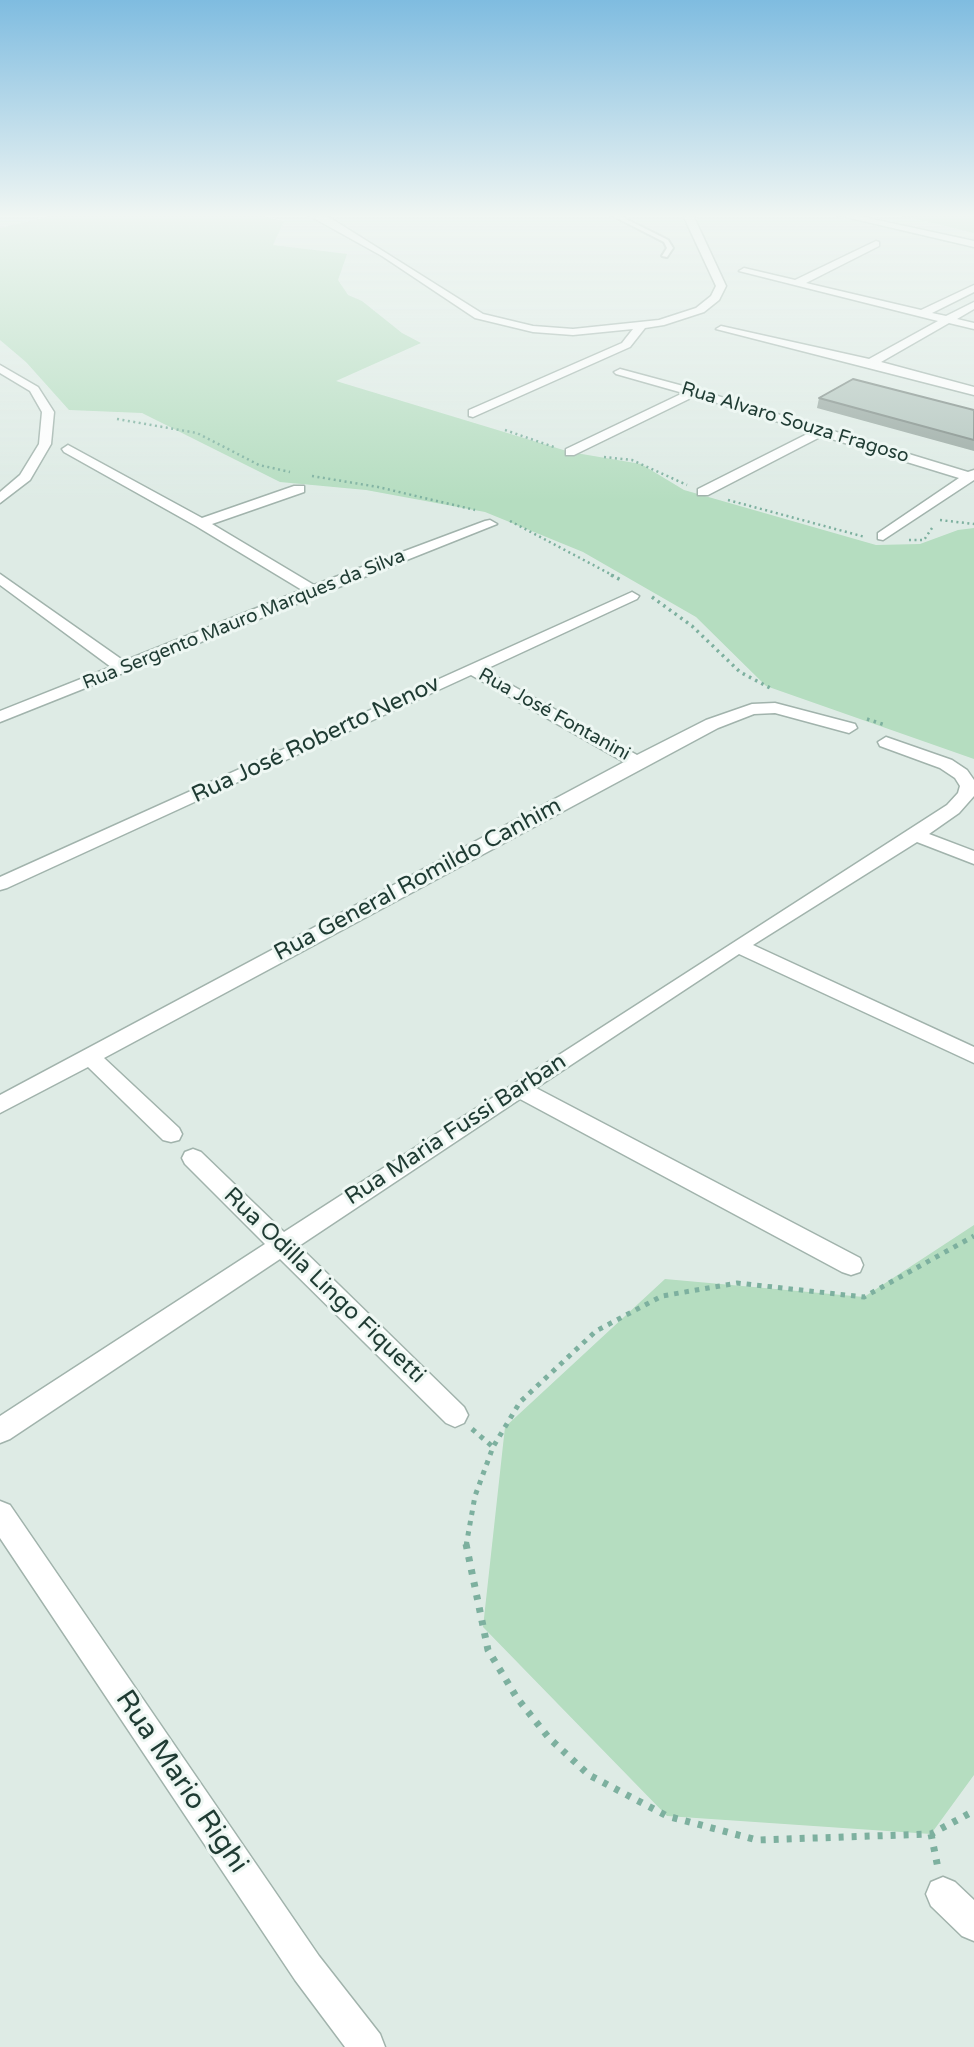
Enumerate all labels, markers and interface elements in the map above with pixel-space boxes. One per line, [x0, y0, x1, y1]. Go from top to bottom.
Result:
street label: Rua Alvaro Souza Fragoso [678, 377, 912, 469]
street label: Rua Sergento Mauro Marques da Silva [80, 545, 408, 695]
street label: Rua José Fontanini [474, 664, 634, 766]
street label: Rua José Roberto Nenov [188, 670, 444, 810]
street label: Rua General Romildo Canhim [270, 792, 566, 968]
street label: Rua Maria Fussi Barban [340, 1048, 572, 1212]
street label: Rua Odilla Lingo Fiquetti [217, 1182, 431, 1390]
street label: Rua Mario Righi [107, 1684, 255, 1880]

